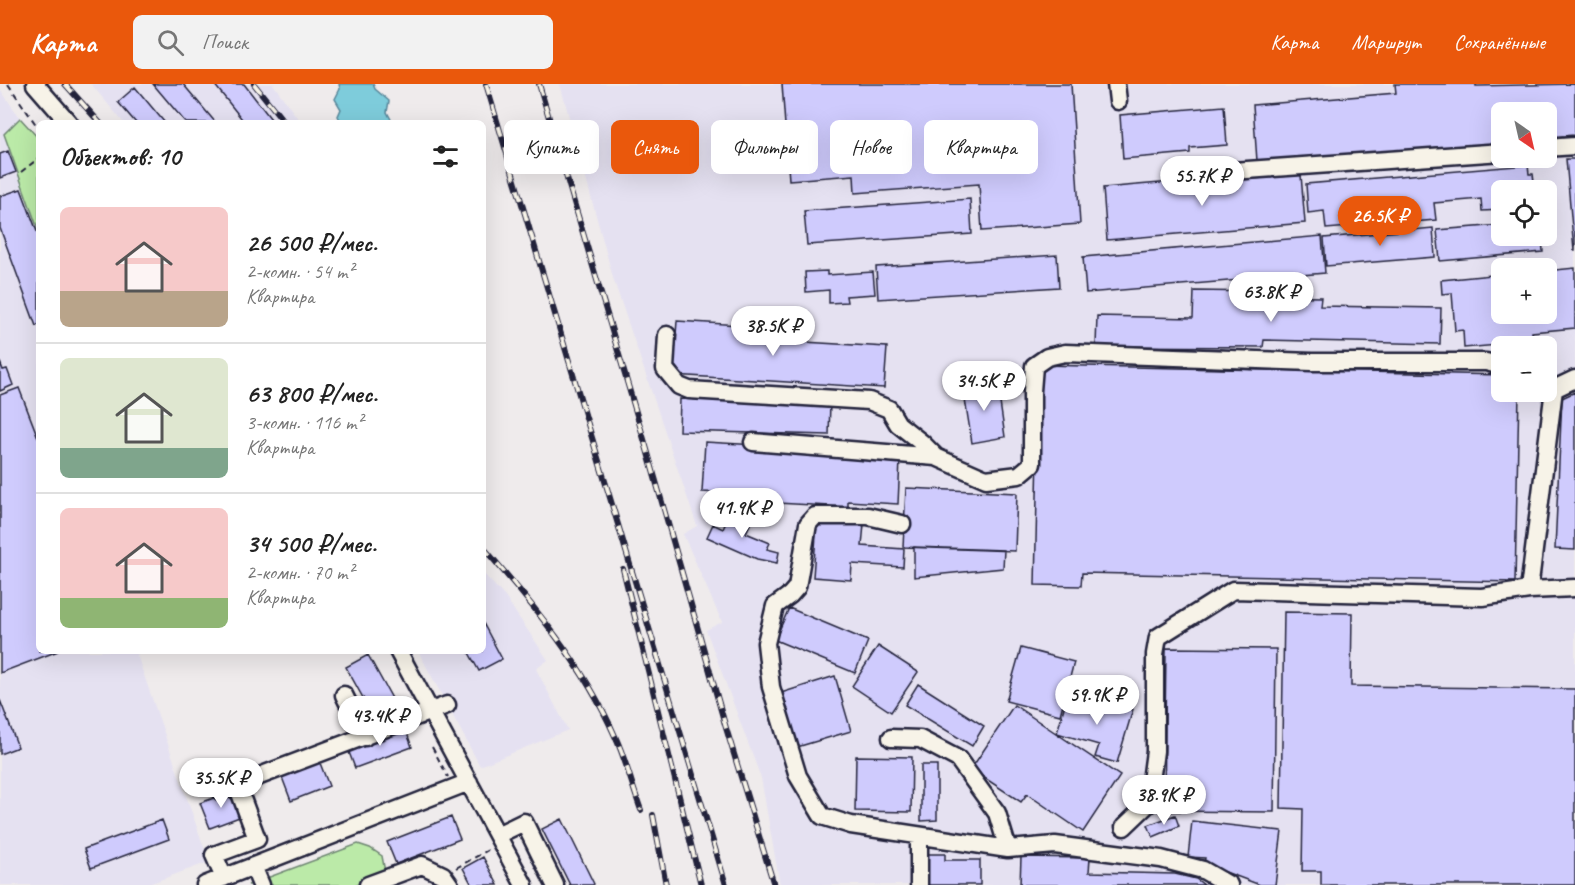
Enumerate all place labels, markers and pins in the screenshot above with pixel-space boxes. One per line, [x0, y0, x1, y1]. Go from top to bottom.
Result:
pin: 55.7K ₽ [1147, 156, 1257, 207]
pin: 26.5K ₽ [1325, 196, 1435, 247]
pin: 63.8K ₽ [1216, 272, 1326, 323]
pin: 38.5K ₽ [718, 306, 828, 357]
pin: 34.5K ₽ [929, 361, 1039, 412]
pin: 41.9K ₽ [687, 488, 797, 539]
pin: 59.9K ₽ [1042, 675, 1152, 726]
pin: 43.4K ₽ [325, 696, 435, 747]
pin: 35.5K ₽ [166, 758, 276, 809]
pin: 38.9K ₽ [1109, 775, 1219, 826]

